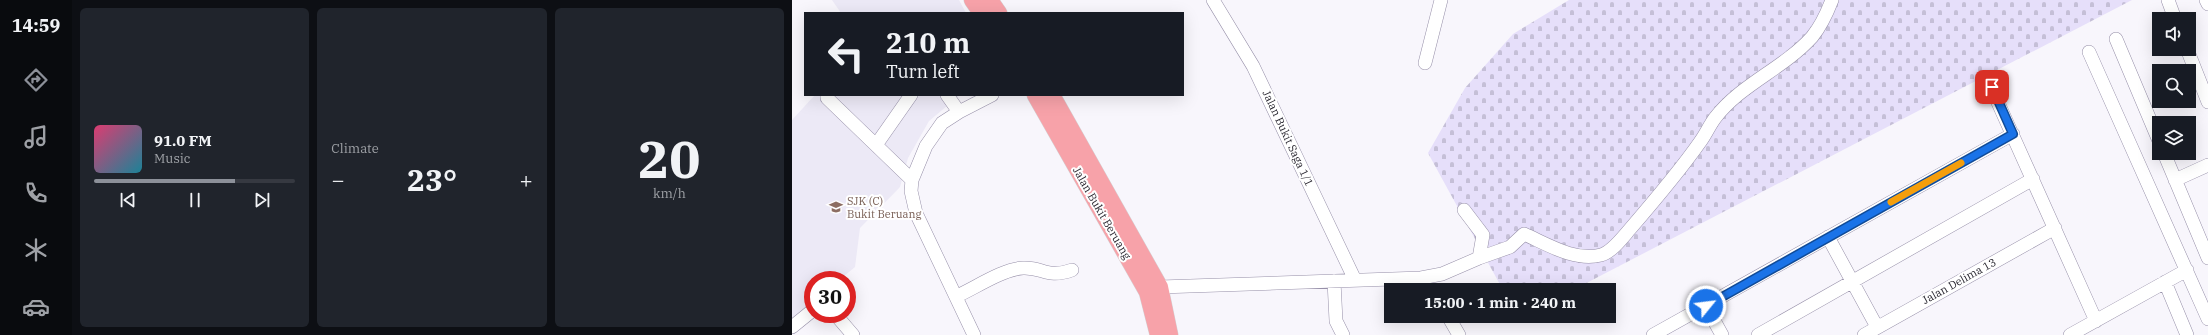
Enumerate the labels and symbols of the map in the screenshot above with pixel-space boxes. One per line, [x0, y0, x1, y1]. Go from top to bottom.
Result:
pin [1975, 70, 2009, 104]
street label: Jalan Bukit Saga 1/1 [1260, 88, 1316, 188]
street label: Jalan Bukit Beruang [1070, 164, 1134, 262]
place label: SJK (C) Bukit Beruang [847, 194, 922, 221]
school or university icon: SJK (C) Bukit Beruang [828, 199, 844, 215]
street label: Jalan Delima 13 [1920, 255, 1998, 307]
speed limit sign: 30 [804, 271, 856, 323]
position arrow [1685, 285, 1727, 327]

